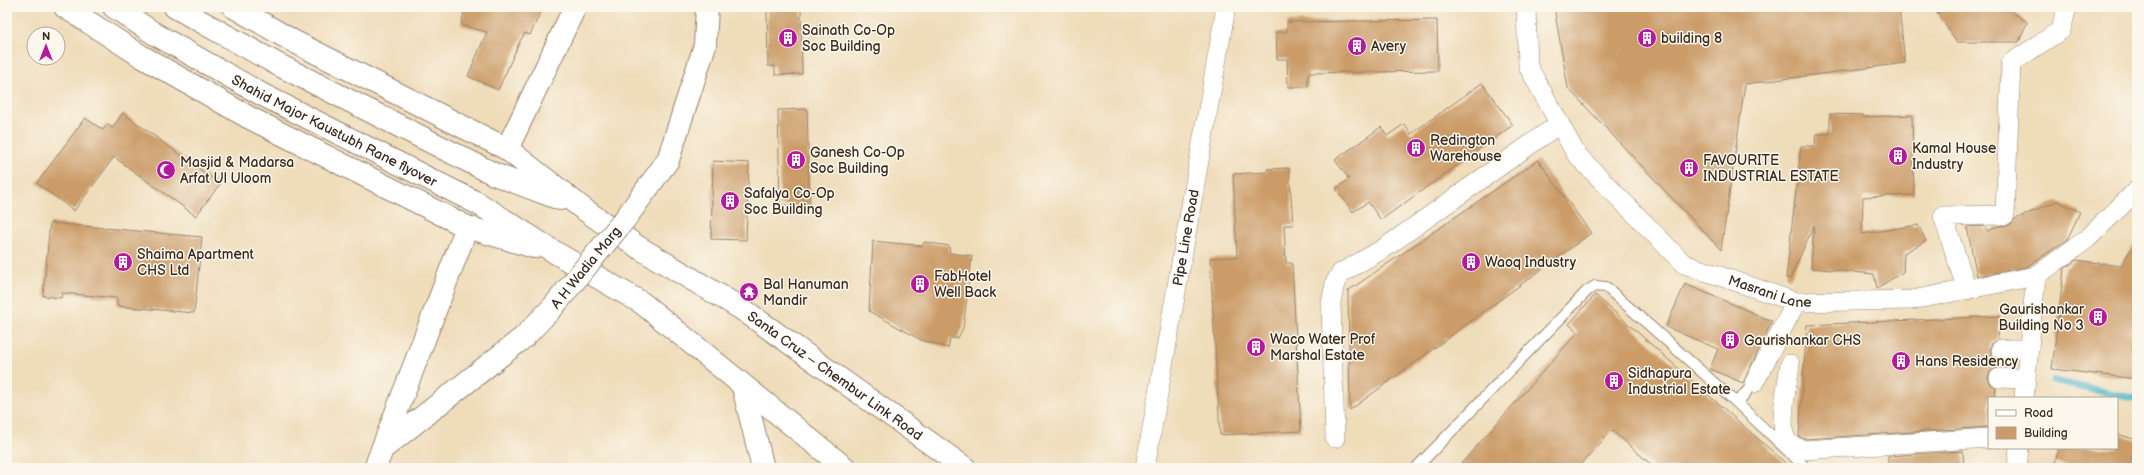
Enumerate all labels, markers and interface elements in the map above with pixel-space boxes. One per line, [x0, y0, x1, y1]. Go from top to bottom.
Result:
place label: Sainath Co-Op Soc Building [802, 22, 895, 55]
north arrow [26, 26, 66, 66]
building icon: Sainath Co-Op Soc Building [777, 27, 799, 49]
building icon: building 8 [1636, 27, 1658, 49]
text: N [42, 30, 50, 43]
place label: building 8 [1661, 30, 1722, 47]
building icon: Avery [1346, 35, 1368, 57]
place label: Avery [1371, 38, 1407, 55]
street label: Shahid Major Kaustubh Rane flyover [229, 71, 441, 190]
place label: Redington Warehouse [1430, 132, 1502, 165]
building icon: Redington Warehouse [1405, 137, 1427, 159]
place label: Kamal House Industry [1912, 140, 1996, 173]
place label: Ganesh Co-Op Soc Building [810, 144, 905, 177]
building icon: Kamal House Industry [1887, 145, 1909, 167]
building icon: Ganesh Co-Op Soc Building [785, 149, 807, 171]
place label: FAVOURITE INDUSTRIAL ESTATE [1703, 152, 1839, 185]
place label: Masjid & Madarsa Arfat Ul Uloom [180, 154, 294, 187]
building icon: FAVOURITE INDUSTRIAL ESTATE [1678, 157, 1700, 179]
mosque icon: Masjid & Madarsa Arfat Ul Uloom [155, 159, 177, 181]
place label: Safalya Co-Op Soc Building [744, 185, 835, 218]
street label: Pipe Line Road [1169, 188, 1202, 287]
building icon: Safalya Co-Op Soc Building [719, 190, 741, 212]
street label: A H Wadia Marg [547, 223, 624, 312]
place label: Shaima Apartment CHS Ltd [137, 246, 255, 279]
building icon: Shaima Apartment CHS Ltd [112, 251, 134, 273]
building icon: Waoq Industry [1460, 251, 1482, 273]
place label: Waoq Industry [1485, 254, 1577, 271]
place label: FabHotel Well Back [934, 268, 996, 301]
street label: Masrani Lane [1726, 271, 1812, 311]
building icon: FabHotel Well Back [909, 273, 931, 295]
place label: Bal Hanuman Mandir [763, 276, 849, 309]
temple icon: Bal Hanuman Mandir [738, 281, 760, 303]
place label: Gaurishankar Building No 3 [1998, 301, 2085, 334]
building icon: Gaurishankar Building No 3 [2087, 306, 2109, 328]
street label: Santa Cruz – Chembur Link Road [744, 307, 926, 444]
building icon: Gaurishankar CHS [1719, 329, 1741, 351]
place label: Waco Water Prof Marshal Estate [1270, 331, 1376, 364]
place label: Gaurishankar CHS [1744, 332, 1861, 349]
building icon: Waco Water Prof Marshal Estate [1245, 336, 1267, 358]
building icon: Hans Residency [1890, 350, 1912, 372]
place label: Hans Residency [1915, 353, 2019, 370]
place label: Sidhapura Industrial Estate [1628, 365, 1731, 398]
building icon: Sidhapura Industrial Estate [1603, 370, 1625, 392]
legend [1988, 397, 2118, 449]
text: Road [2024, 406, 2053, 421]
text: Building [2024, 426, 2068, 441]

